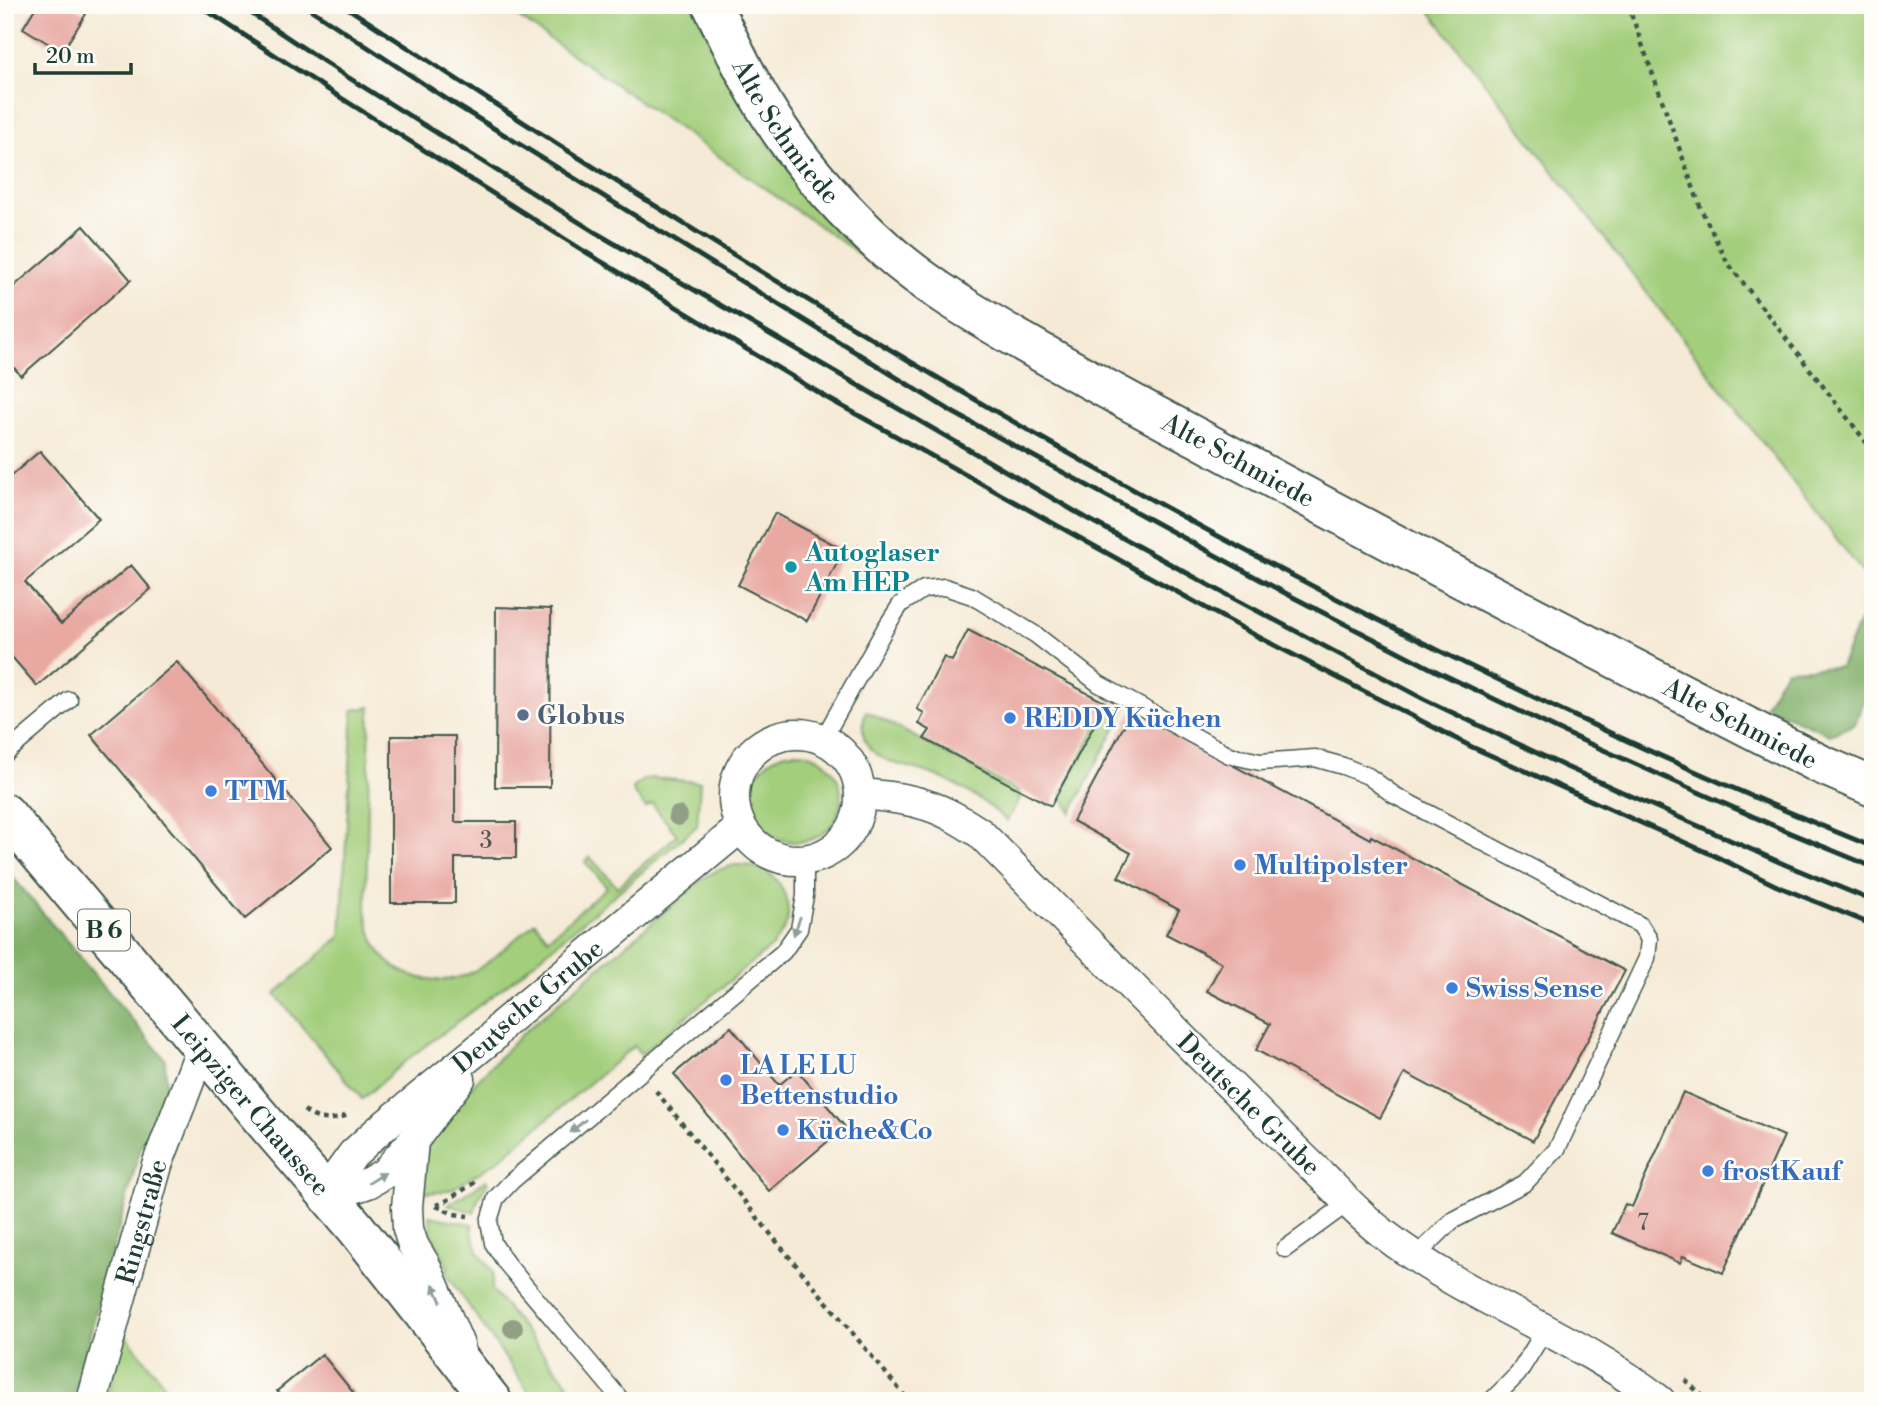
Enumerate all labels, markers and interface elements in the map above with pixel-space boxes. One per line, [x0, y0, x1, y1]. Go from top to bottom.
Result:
scale bar [35, 32, 131, 76]
text: 20 m [46, 44, 95, 70]
street label: Alte Schmiede [724, 53, 846, 211]
street label: Alte Schmiede [1155, 406, 1320, 515]
place label: Autoglaser Am HEP [804, 537, 940, 599]
marker: Autoglaser Am HEP [783, 559, 799, 575]
street label: Alte Schmiede [1657, 671, 1823, 777]
place label: Globus [537, 700, 625, 732]
place label: REDDY Küchen [1024, 703, 1221, 735]
marker: Globus [515, 707, 531, 723]
marker: REDDY Küchen [1002, 710, 1018, 726]
place label: TTM [225, 776, 287, 808]
marker: TTM [203, 783, 219, 799]
house number: 3 [480, 827, 492, 855]
place label: Multipolster [1254, 850, 1408, 882]
marker: Multipolster [1232, 857, 1248, 873]
road number: B 6 [78, 910, 130, 950]
one-way arrow [791, 916, 802, 937]
street label: Deutsche Grube [446, 933, 610, 1081]
place label: Swiss Sense [1466, 973, 1604, 1005]
marker: Swiss Sense [1444, 980, 1460, 996]
street label: Leipziger Chaussee [164, 1008, 336, 1203]
street label: Deutsche Grube [1170, 1027, 1327, 1183]
place label: LA LE LU Bettenstudio [740, 1050, 898, 1112]
marker: LA LE LU Bettenstudio [718, 1072, 734, 1088]
place label: Küche&Co [797, 1115, 933, 1147]
one-way arrow [569, 1118, 586, 1133]
marker: Küche&Co [775, 1122, 791, 1138]
street label: Ringstraße [110, 1156, 175, 1288]
place label: frostKauf [1722, 1156, 1844, 1188]
marker: frostKauf [1700, 1163, 1716, 1179]
one-way arrow [367, 1171, 386, 1184]
house number: 7 [1637, 1209, 1649, 1237]
one-way arrow [431, 1282, 442, 1303]

